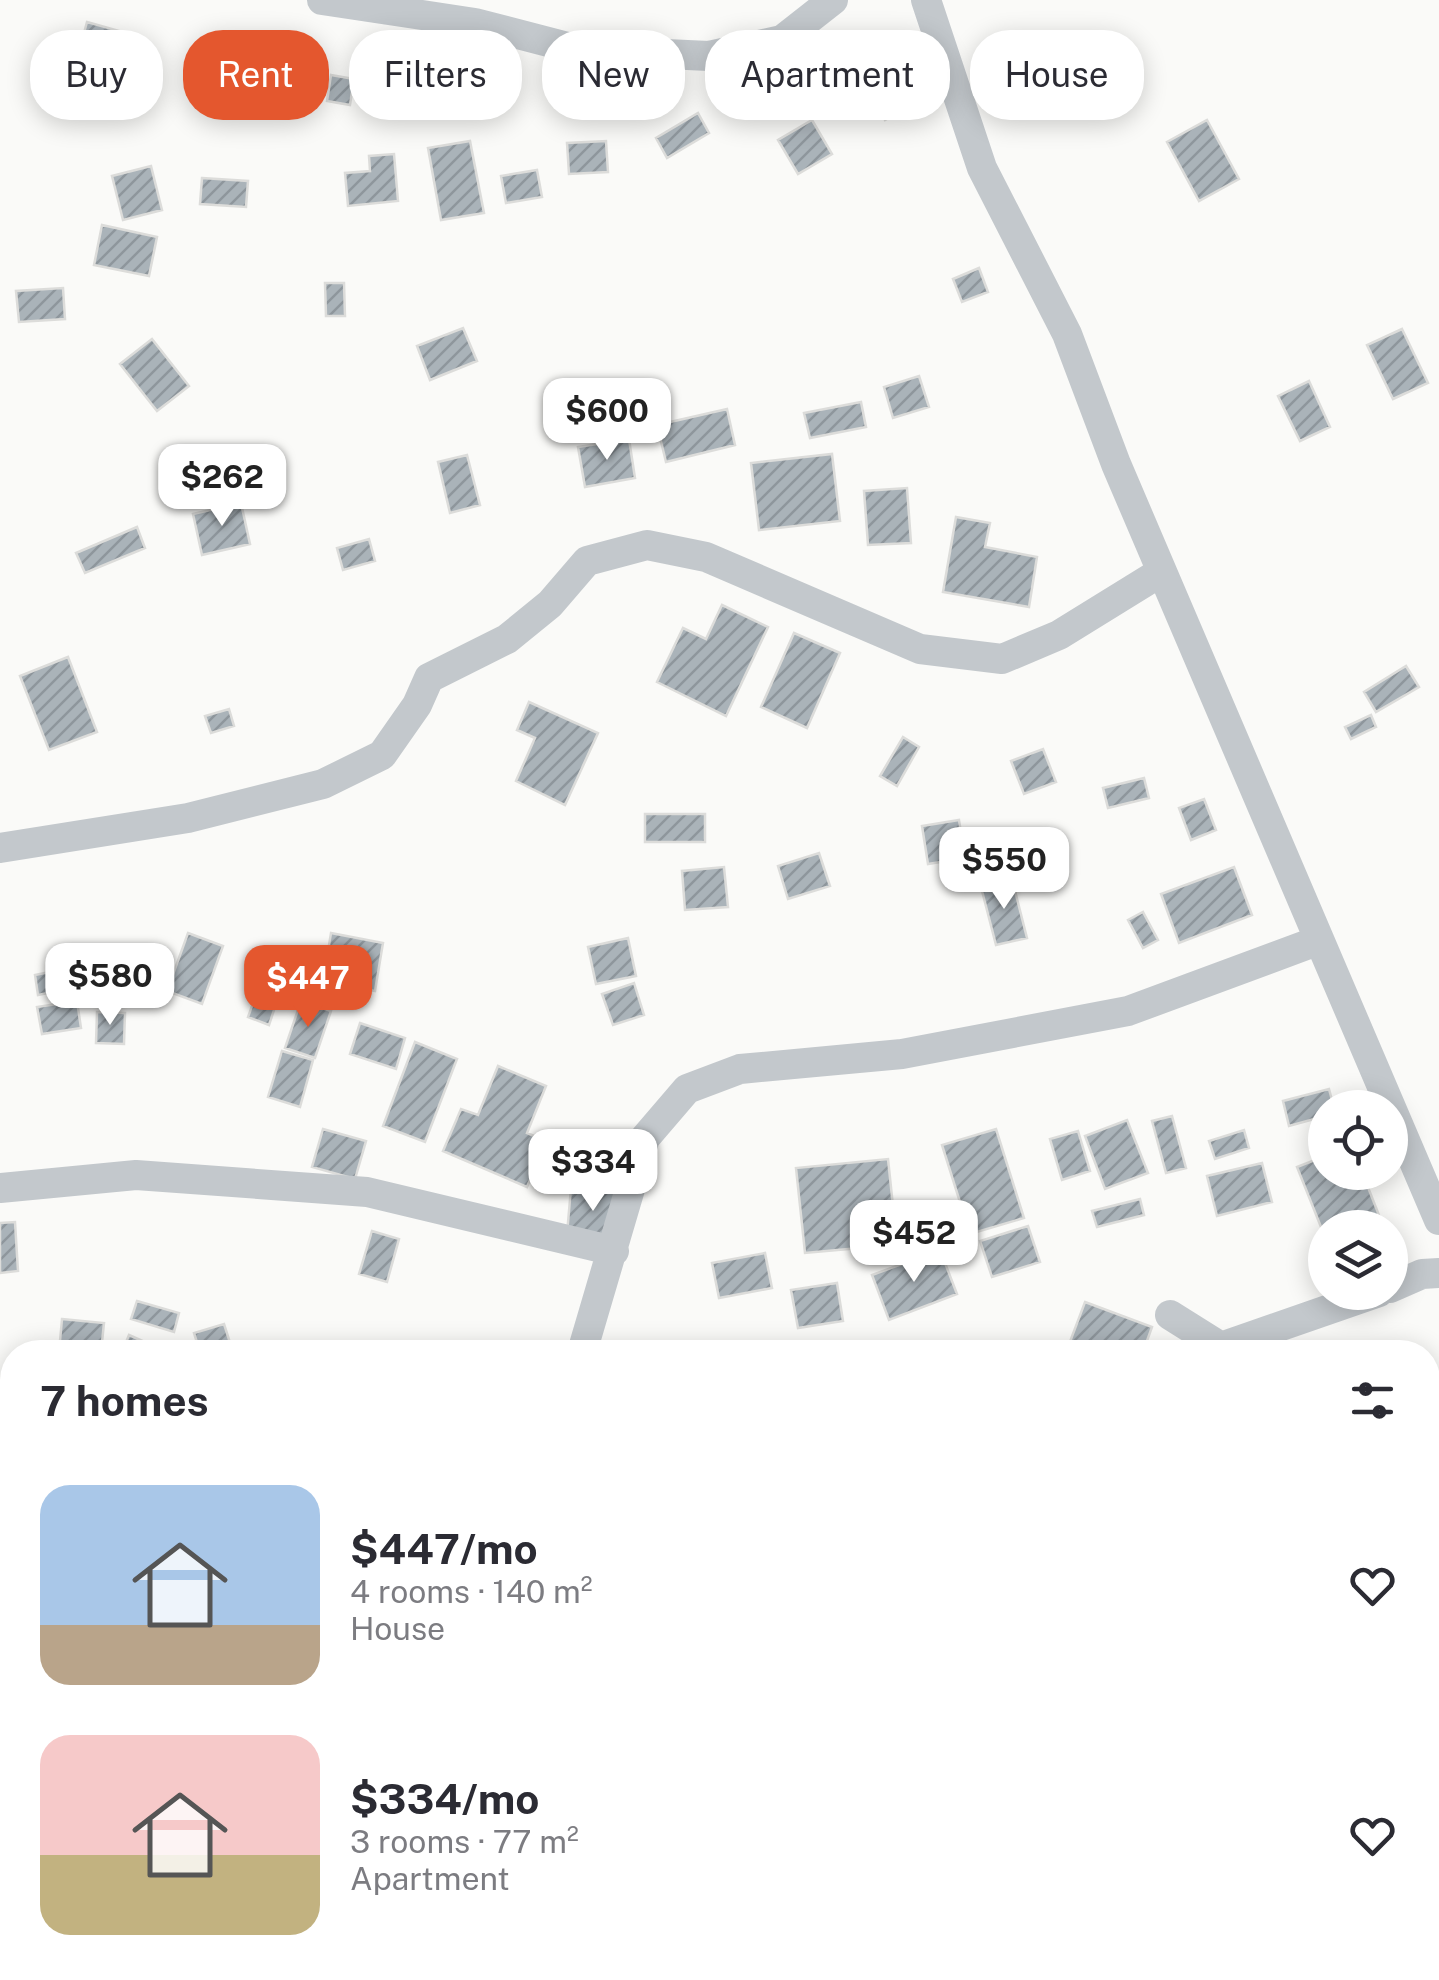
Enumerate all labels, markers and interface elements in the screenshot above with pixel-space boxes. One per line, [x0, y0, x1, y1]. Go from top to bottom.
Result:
chip: Buy [30, 30, 163, 120]
chip: Rent [183, 30, 329, 120]
chip: Filters [349, 30, 522, 120]
chip: New [542, 30, 685, 120]
chip: Apartment [705, 30, 950, 120]
chip: House [970, 30, 1144, 120]
pin: $600 [548, 378, 666, 463]
text: $600 [565, 392, 649, 429]
pin: $262 [163, 444, 281, 529]
text: $262 [180, 458, 264, 495]
pin: $550 [945, 827, 1063, 912]
text: $550 [961, 841, 1047, 878]
pin: $580 [51, 943, 169, 1028]
pin: $447 [249, 945, 367, 1030]
text: $580 [67, 957, 153, 994]
text: $447 [266, 959, 350, 996]
map controls [1308, 1090, 1408, 1310]
button: locate [1308, 1090, 1408, 1190]
pin: $334 [534, 1129, 652, 1214]
text: $334 [550, 1143, 636, 1180]
pin: $452 [855, 1200, 973, 1285]
button: layers [1308, 1210, 1408, 1310]
text: $452 [872, 1214, 956, 1251]
icon: filters [1345, 1373, 1400, 1428]
text: 7 homes [40, 1376, 209, 1425]
text: $447/mo [350, 1524, 538, 1573]
icon: home [120, 1525, 240, 1645]
icon: heart [1345, 1558, 1400, 1613]
text: 4 rooms · 140 m² [350, 1573, 593, 1610]
text: House [350, 1610, 445, 1647]
text: $334/mo [350, 1774, 540, 1823]
icon: home [120, 1775, 240, 1895]
icon: heart [1345, 1808, 1400, 1863]
text: 3 rooms · 77 m² [350, 1823, 579, 1860]
text: Apartment [350, 1860, 510, 1897]

